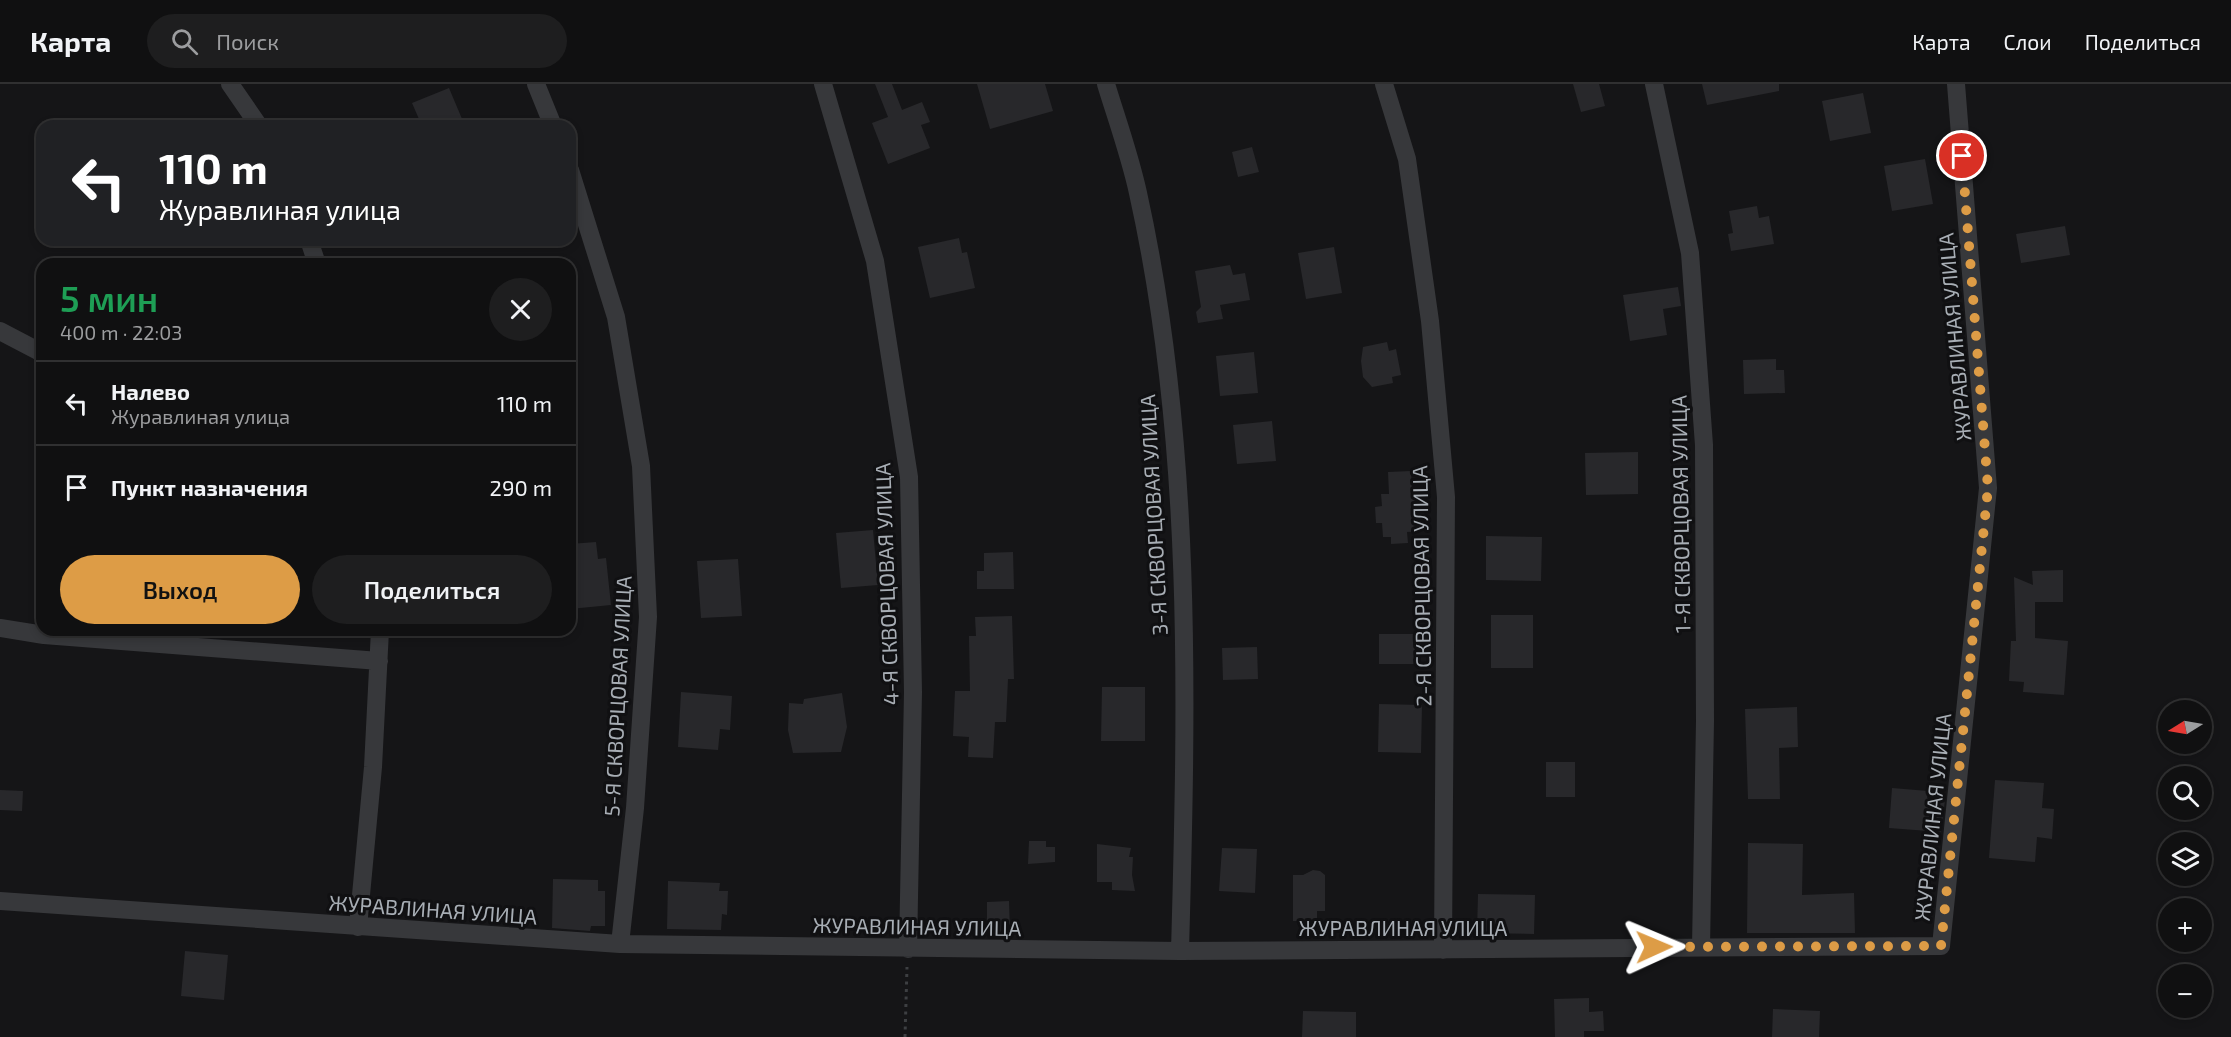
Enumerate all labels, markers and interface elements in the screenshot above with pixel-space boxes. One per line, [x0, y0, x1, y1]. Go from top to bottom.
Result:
search box [147, 14, 567, 68]
text: Карта [30, 24, 111, 58]
icon: search [168, 25, 201, 58]
text: Поиск [216, 28, 279, 54]
text: Карта [1912, 29, 1971, 54]
text: Слои [2004, 29, 2052, 54]
text: Поделиться [2085, 29, 2201, 54]
pin [1936, 130, 1987, 181]
icon: arrive [1945, 139, 1978, 172]
text: 110 m [159, 142, 268, 192]
icon: left [60, 144, 138, 222]
text: Журавлиная улица [159, 193, 401, 225]
street label: ЖУРАВЛИНАЯ УЛИЦА [1932, 232, 1976, 442]
text: 5 мин [60, 276, 158, 319]
button: close [489, 278, 552, 341]
text: 400 m · 22:03 [60, 320, 182, 344]
text: Налево [111, 378, 190, 404]
icon: left [60, 387, 93, 420]
text: 110 m [497, 390, 552, 416]
street label: 3-Я СКВОРЦОВАЯ УЛИЦА [1134, 394, 1172, 636]
street label: 1-Я СКВОРЦОВАЯ УЛИЦА [1665, 395, 1695, 633]
text: Журавлиная улица [111, 404, 290, 428]
street label: 4-Я СКВОРЦОВАЯ УЛИЦА [869, 462, 903, 706]
street label: 2-Я СКВОРЦОВАЯ УЛИЦА [1406, 465, 1436, 707]
icon: arrive [60, 471, 93, 504]
text: Пункт назначения [111, 474, 308, 500]
text: 290 m [490, 474, 552, 500]
button: Выход [60, 555, 300, 624]
button: Поделиться [312, 555, 552, 624]
street label: 5-Я СКВОРЦОВАЯ УЛИЦА [598, 575, 636, 817]
north arrow [2158, 700, 2212, 754]
map controls [2158, 700, 2212, 1018]
street label: ЖУРАВЛИНАЯ УЛИЦА [1909, 712, 1955, 922]
button: search [2158, 766, 2212, 820]
button: layers [2158, 832, 2212, 886]
street label: ЖУРАВЛИНАЯ УЛИЦА [328, 889, 538, 929]
button: + [2158, 898, 2212, 952]
street label: ЖУРАВЛИНАЯ УЛИЦА [812, 912, 1022, 940]
street label: ЖУРАВЛИНАЯ УЛИЦА [1299, 915, 1507, 940]
position arrow [1622, 915, 1686, 979]
button: − [2158, 964, 2212, 1018]

